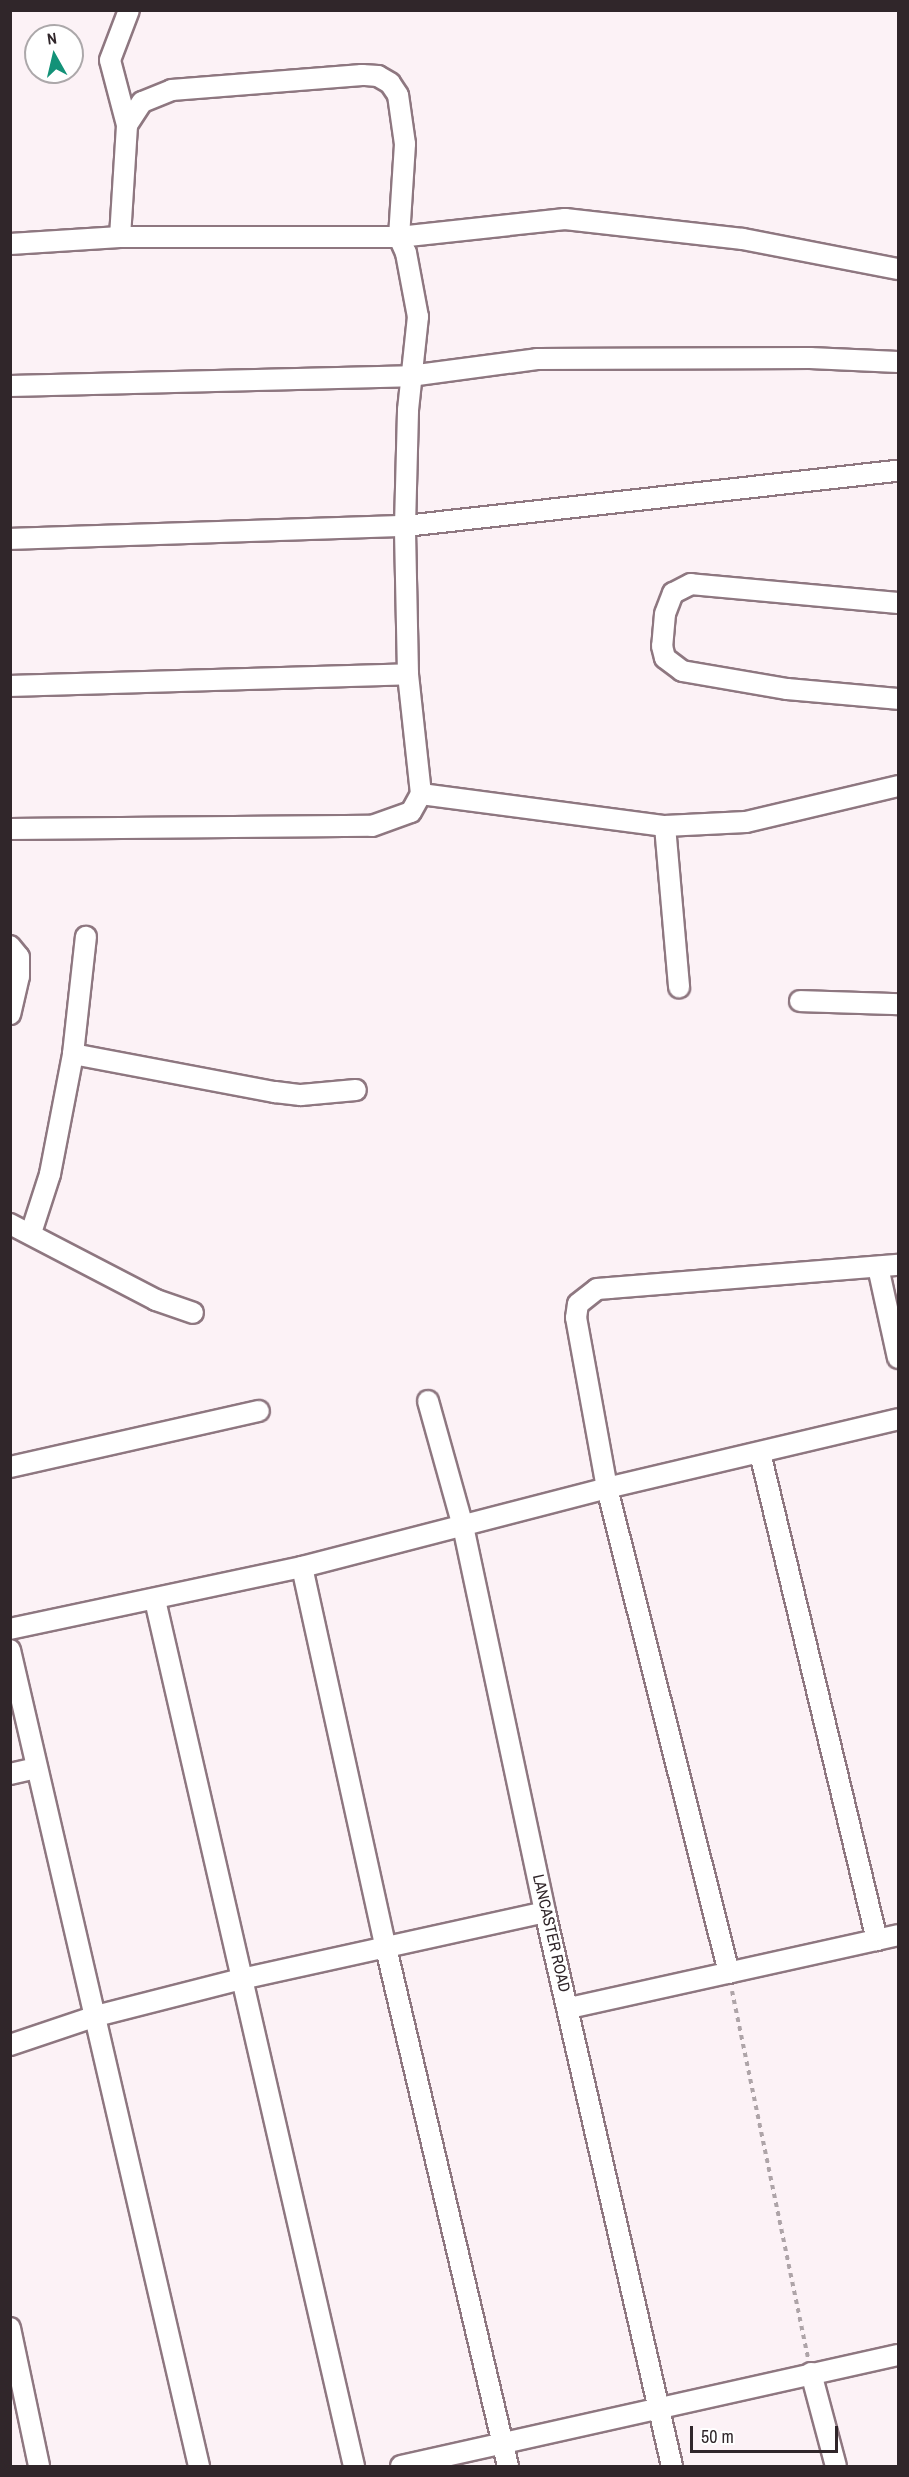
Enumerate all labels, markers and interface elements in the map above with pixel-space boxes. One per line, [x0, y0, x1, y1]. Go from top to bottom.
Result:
north arrow [24, 24, 84, 84]
text: N [46, 27, 58, 50]
street label: LANCASTER ROAD [529, 1872, 575, 1994]
scale bar [693, 2414, 842, 2452]
text: 50 m [701, 2424, 734, 2449]

